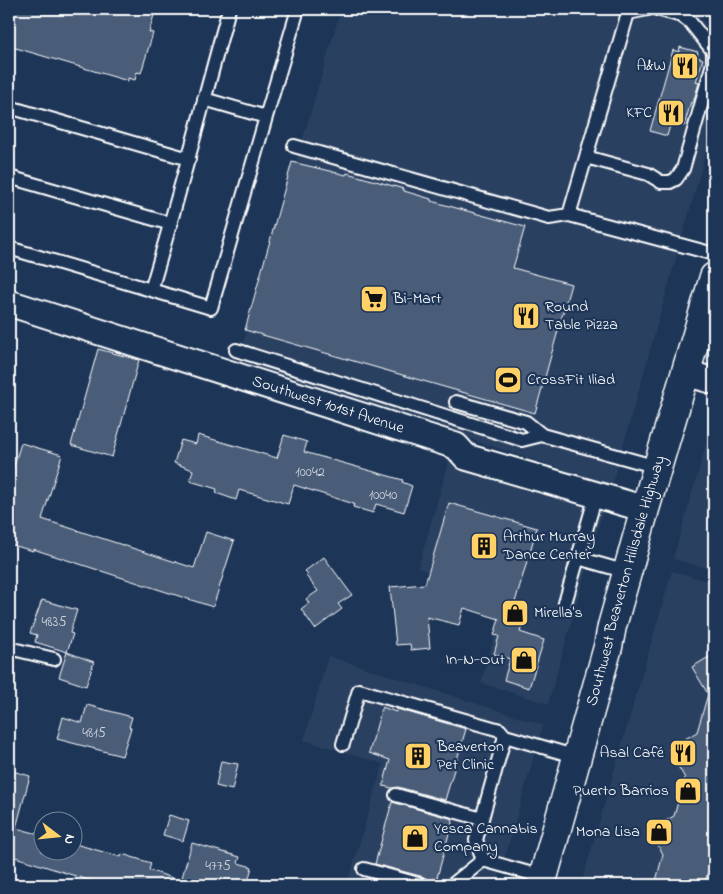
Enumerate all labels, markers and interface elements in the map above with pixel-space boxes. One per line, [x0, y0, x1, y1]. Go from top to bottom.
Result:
restaurant icon: A&W [670, 51, 700, 81]
place label: A&W [636, 54, 666, 78]
restaurant icon: KFC [656, 98, 686, 128]
place label: KFC [626, 101, 652, 125]
supermarket icon: Bi-Mart [359, 284, 389, 314]
place label: Bi-Mart [392, 287, 442, 311]
place label: Round Table Pizza [545, 295, 618, 337]
restaurant icon: Round Table Pizza [511, 301, 541, 331]
sports icon: CrossFit Iliad [493, 365, 523, 395]
place label: CrossFit Iliad [527, 368, 615, 392]
street label: Southwest 101st Avenue [249, 369, 408, 441]
street label: Southwest Beaverton Hillsdale Highway [580, 453, 672, 709]
house number: 10042 [295, 462, 325, 483]
house number: 10040 [369, 485, 397, 506]
place label: Arthur Murray Dance Center [502, 525, 595, 567]
building icon: Arthur Murray Dance Center [469, 531, 499, 561]
shop icon: Mirella's [500, 598, 530, 628]
place label: Mirella's [534, 601, 583, 625]
house number: 4835 [42, 612, 66, 633]
shop icon: In-N-Out [509, 645, 539, 675]
place label: In-N-Out [446, 648, 506, 672]
house number: 4815 [82, 723, 106, 744]
place label: Beaverton Pet Clinic [436, 735, 504, 777]
restaurant icon: Asal Café [668, 738, 698, 768]
building icon: Beaverton Pet Clinic [403, 741, 433, 771]
place label: Asal Café [600, 741, 665, 765]
shop icon: Puerto Barrios [673, 776, 703, 806]
place label: Puerto Barrios [573, 779, 669, 803]
north arrow [32, 812, 82, 862]
place label: Yesca Cannabis Company [434, 817, 538, 859]
shop icon: Mona Lisa [644, 817, 674, 847]
place label: Mona Lisa [576, 820, 640, 844]
shop icon: Yesca Cannabis Company [400, 823, 430, 853]
text: N [58, 832, 80, 847]
house number: 4775 [205, 856, 231, 877]

